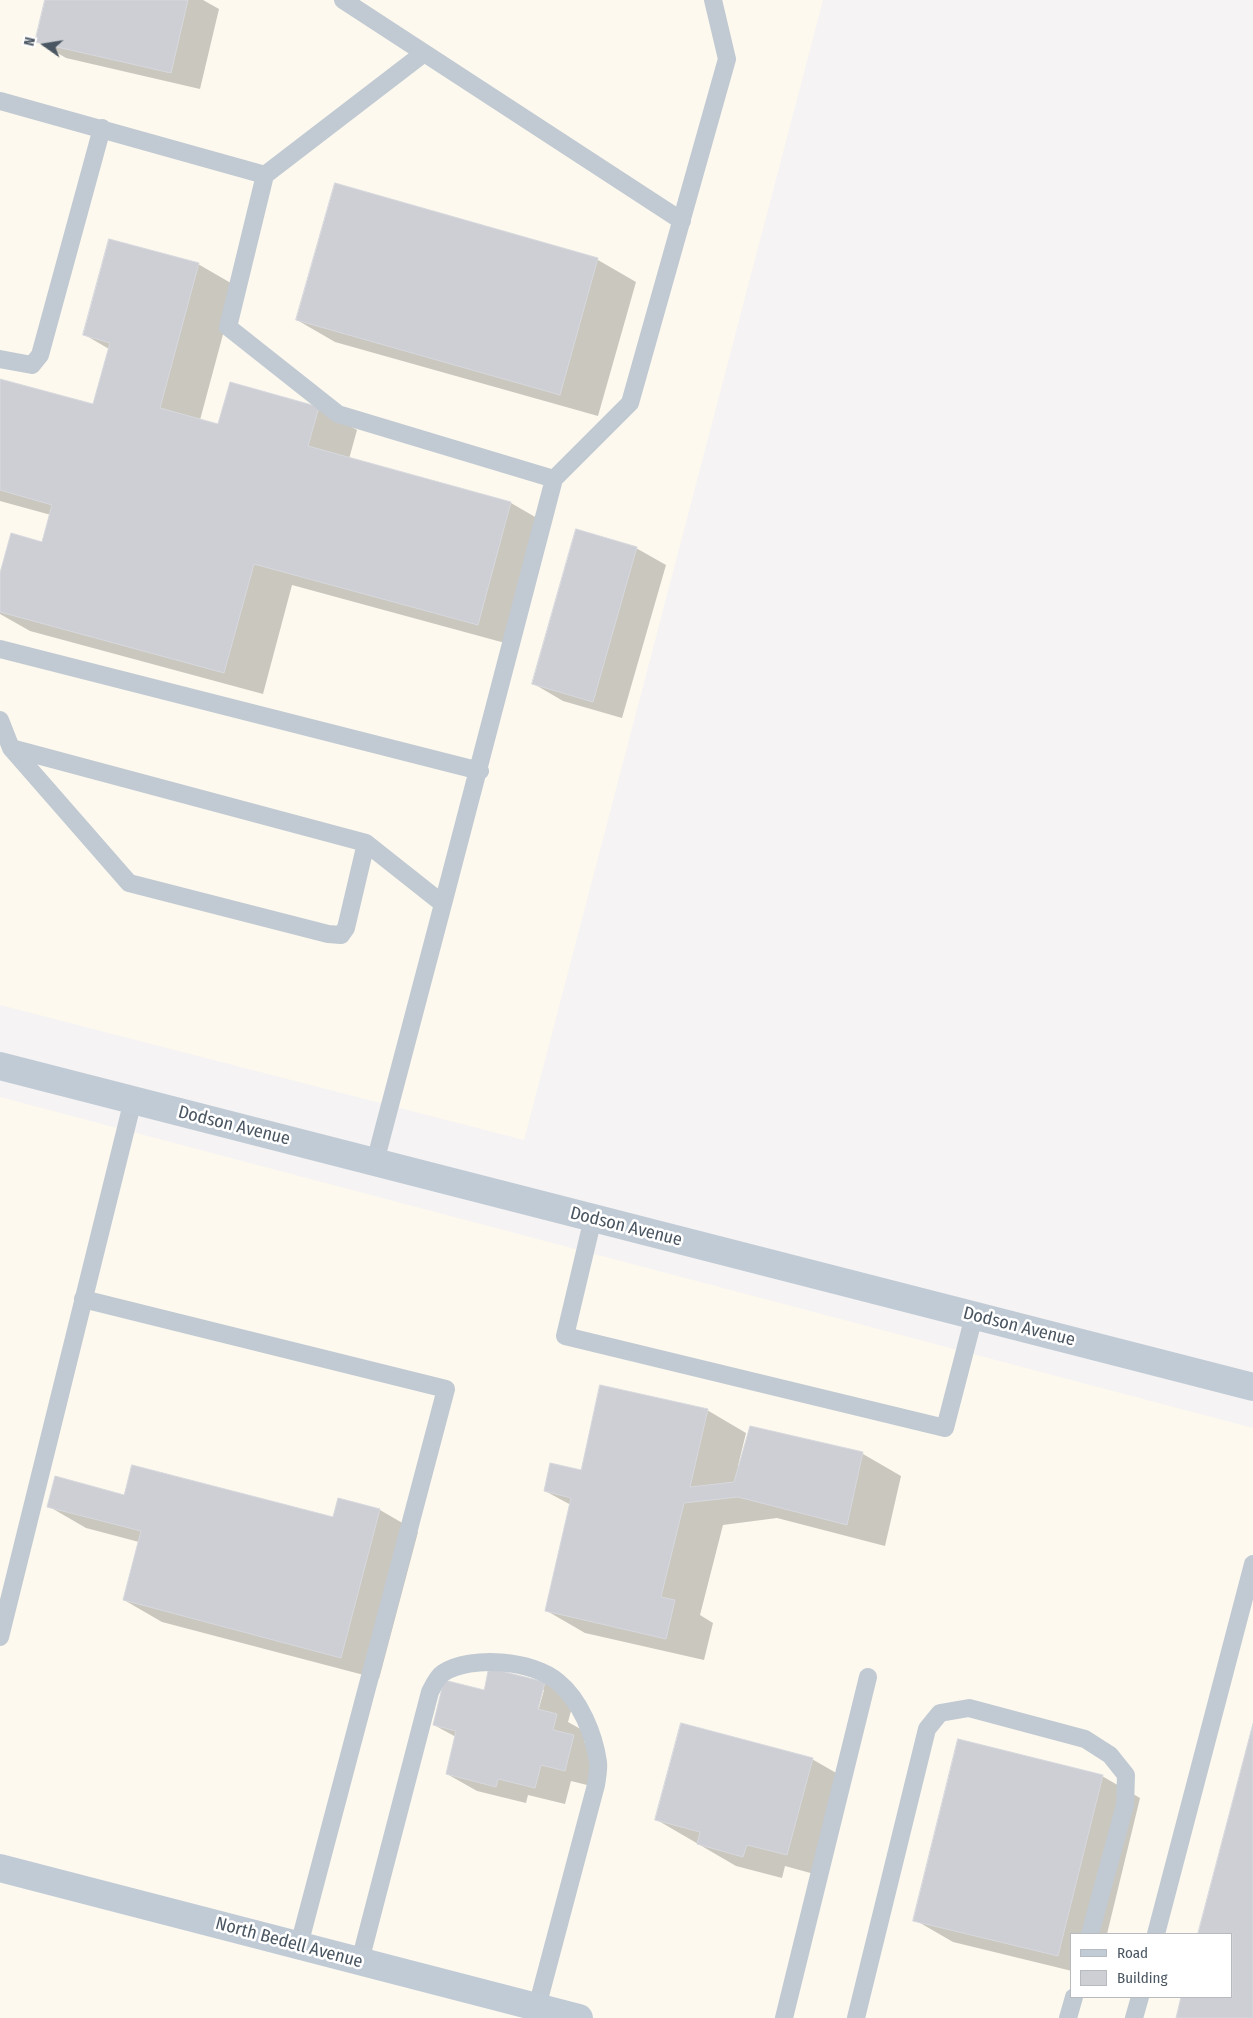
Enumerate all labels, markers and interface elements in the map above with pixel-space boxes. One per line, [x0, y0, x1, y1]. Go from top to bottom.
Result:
north arrow [20, 20, 70, 70]
text: N [21, 36, 39, 48]
street label: Dodson Avenue [176, 1102, 292, 1150]
street label: Dodson Avenue [568, 1203, 684, 1251]
street label: Dodson Avenue [961, 1303, 1077, 1351]
street label: North Bedell Avenue [213, 1913, 365, 1973]
legend [1070, 1933, 1233, 1998]
text: Road [1117, 1944, 1148, 1962]
text: Building [1117, 1969, 1168, 1987]

